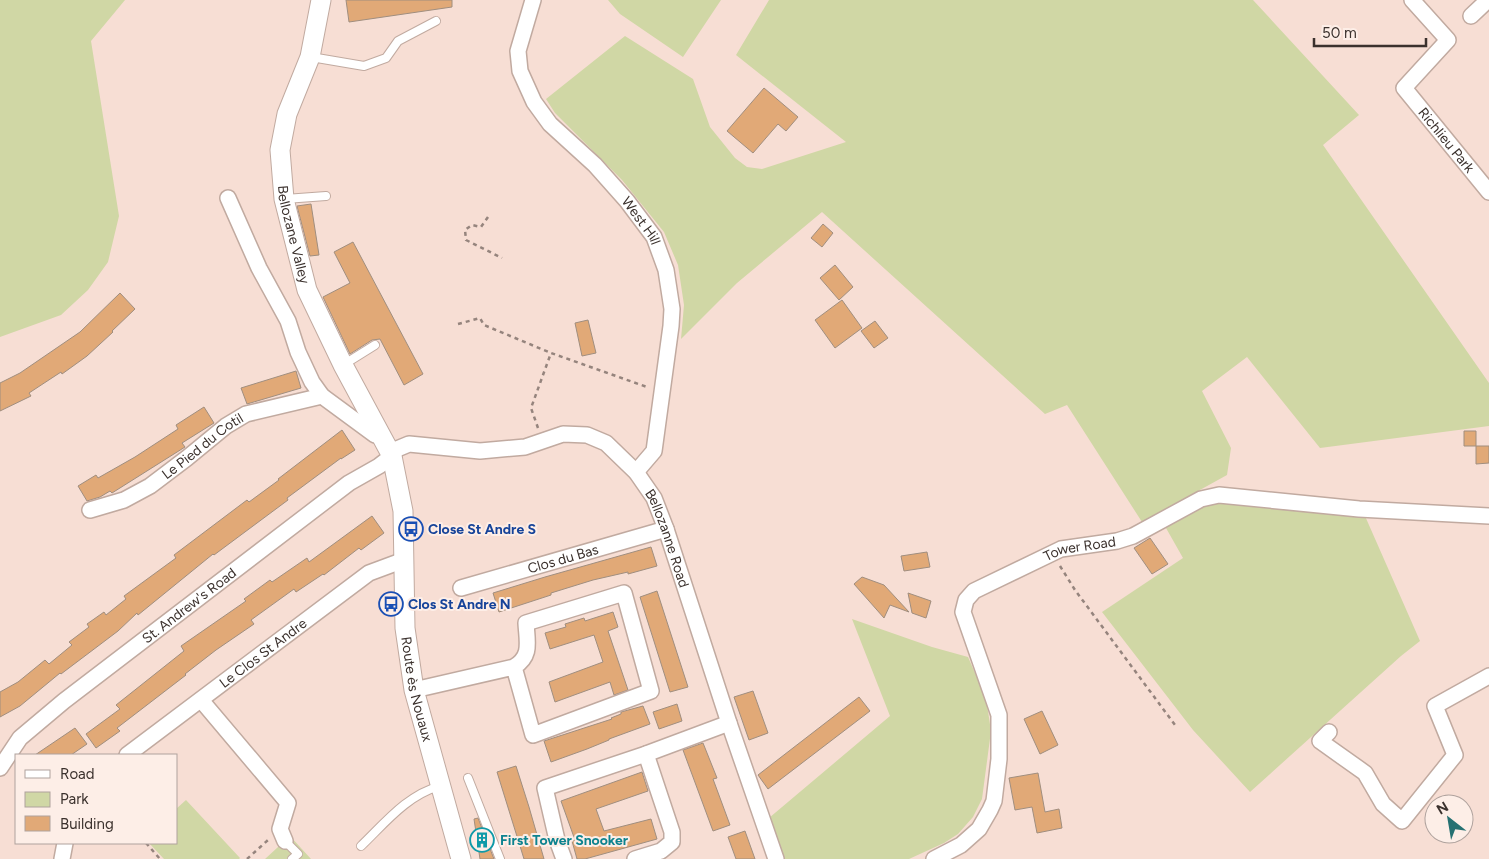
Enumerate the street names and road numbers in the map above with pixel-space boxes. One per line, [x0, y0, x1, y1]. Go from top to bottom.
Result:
street label: Richlieu Park [1415, 104, 1478, 176]
street label: Bellozane Valley [274, 185, 314, 286]
street label: West Hill [618, 193, 665, 247]
street label: Le Pied du Cotil [158, 409, 246, 483]
street label: Bellozanne Road [642, 486, 693, 590]
street label: Tower Road [1041, 533, 1117, 565]
street label: Clos du Bas [525, 540, 600, 577]
street label: St. Andrew's Road [139, 564, 240, 647]
street label: Le Clos St Andre [216, 614, 310, 691]
street label: Route ès Nouaux [398, 635, 436, 744]

